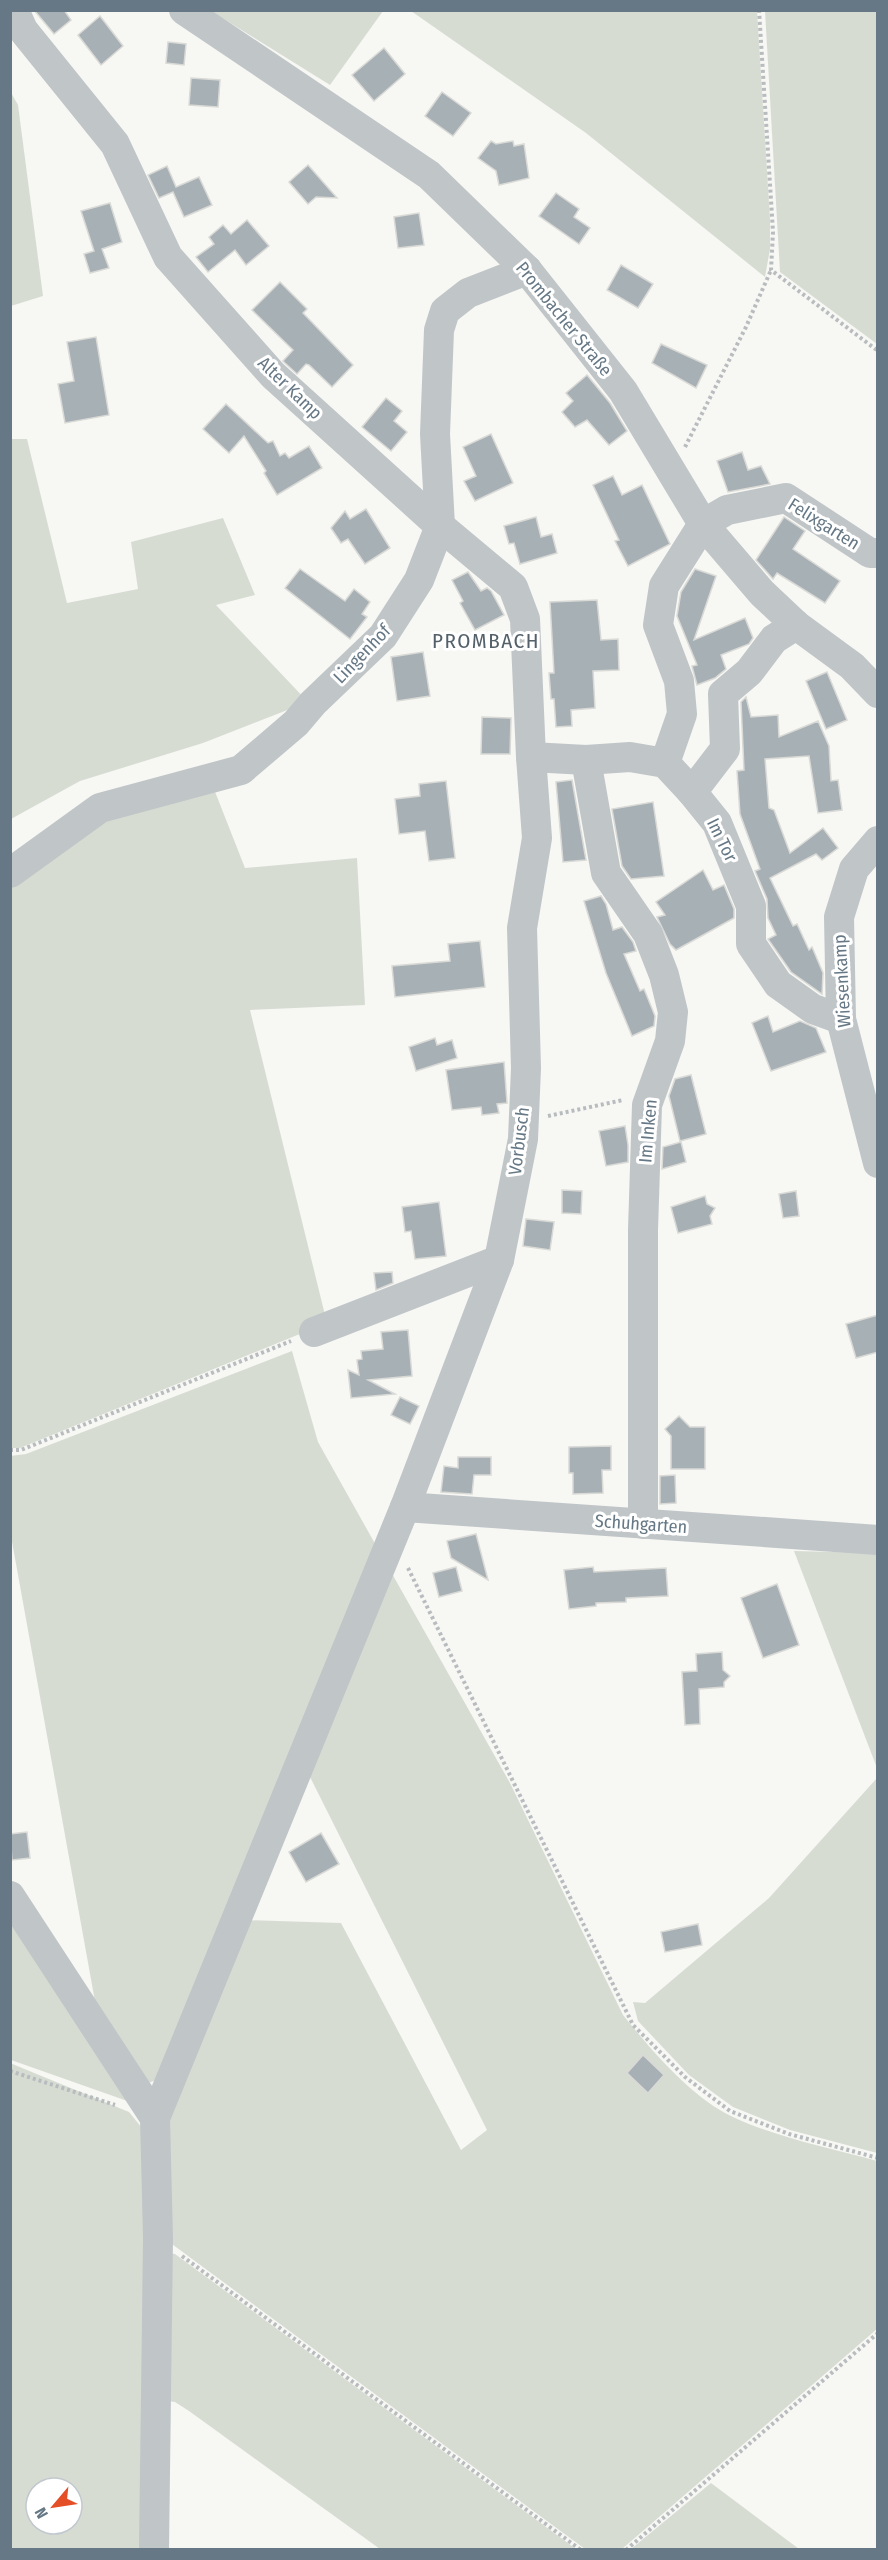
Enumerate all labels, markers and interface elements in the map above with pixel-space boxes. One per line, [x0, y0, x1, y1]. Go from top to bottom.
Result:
street label: Prombacher Straße [511, 257, 617, 381]
street label: Alter Kamp [253, 352, 327, 424]
street label: Felixgarten [784, 493, 864, 555]
street label: Lingenhof [329, 619, 396, 688]
district label: PROMBACH [432, 628, 540, 654]
street label: Im Tor [702, 815, 742, 866]
street label: Wiesenkamp [829, 934, 855, 1028]
street label: Im Inken [634, 1098, 662, 1164]
street label: Vorbusch [504, 1106, 534, 1176]
street label: Schuhgarten [594, 1510, 688, 1538]
north arrow [24, 2476, 84, 2536]
text: N [31, 2504, 52, 2522]

